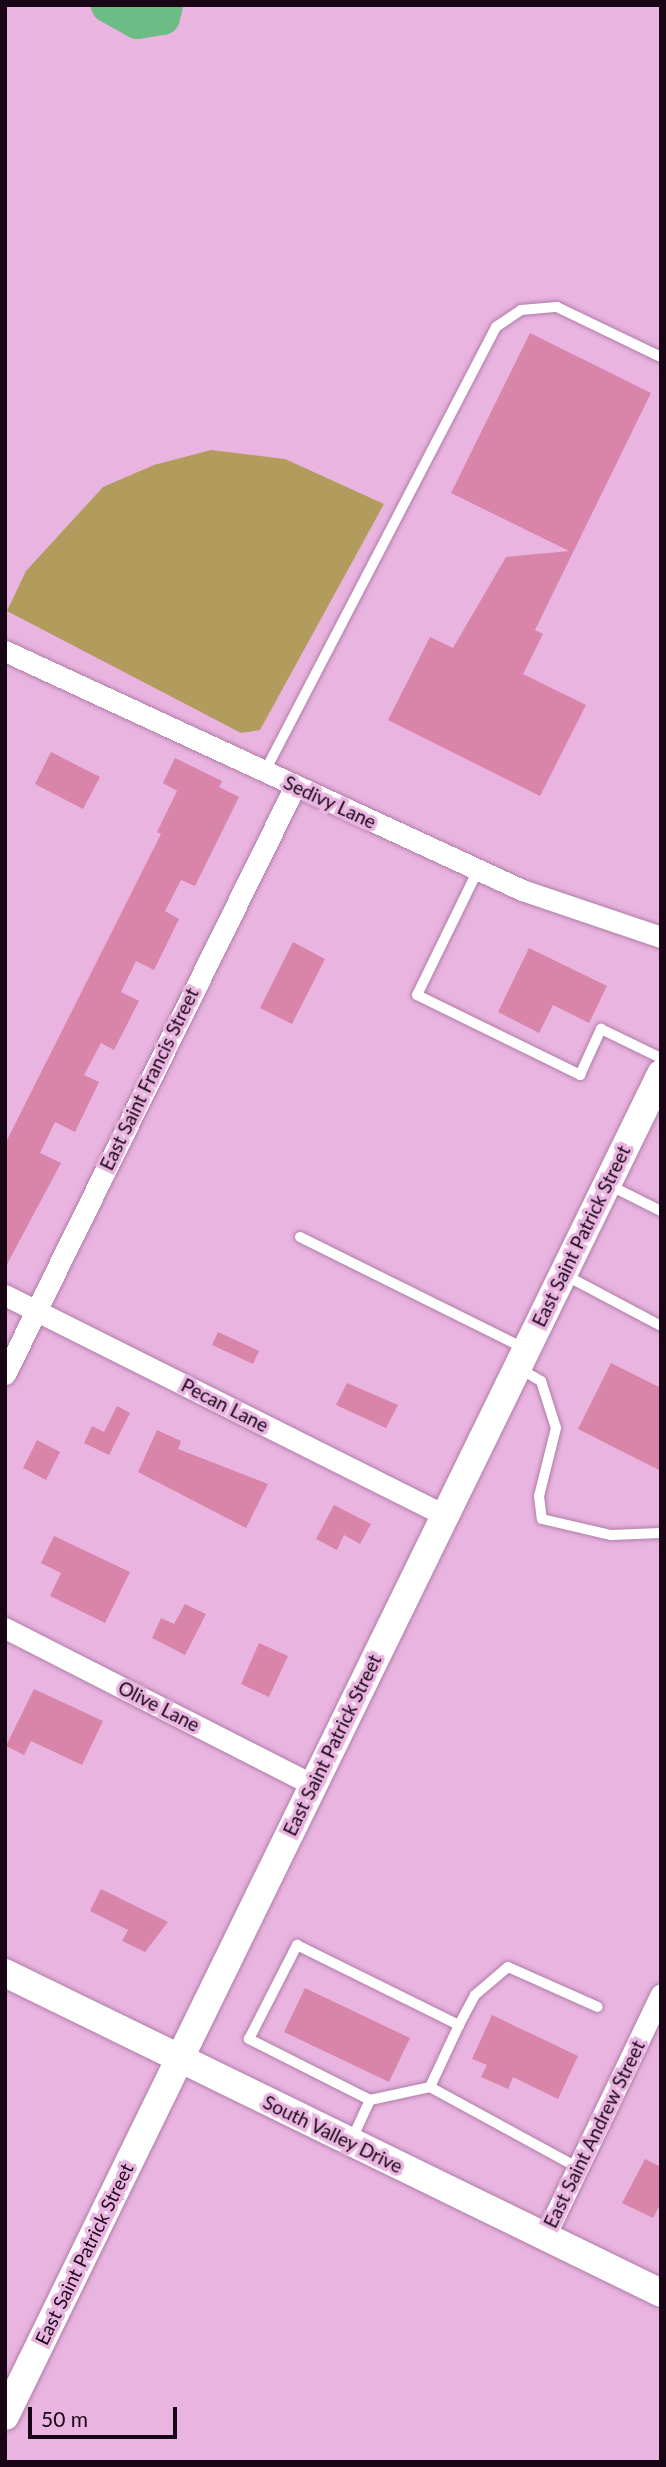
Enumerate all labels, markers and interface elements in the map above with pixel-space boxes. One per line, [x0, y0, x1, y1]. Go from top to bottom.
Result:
street label: Sedivy Lane [280, 771, 380, 833]
street label: East Saint Francis Street [95, 984, 203, 1174]
street label: East Saint Patrick Street [527, 1142, 635, 1330]
street label: Pecan Lane [178, 1373, 272, 1437]
street label: East Saint Patrick Street [278, 1651, 386, 1839]
street label: Olive Lane [114, 1676, 204, 1736]
street label: East Saint Andrew Street [538, 2036, 650, 2232]
street label: South Valley Drive [259, 2090, 407, 2178]
street label: East Saint Patrick Street [30, 2160, 138, 2348]
scale bar [32, 2394, 180, 2438]
text: 50 m [41, 2406, 88, 2431]

